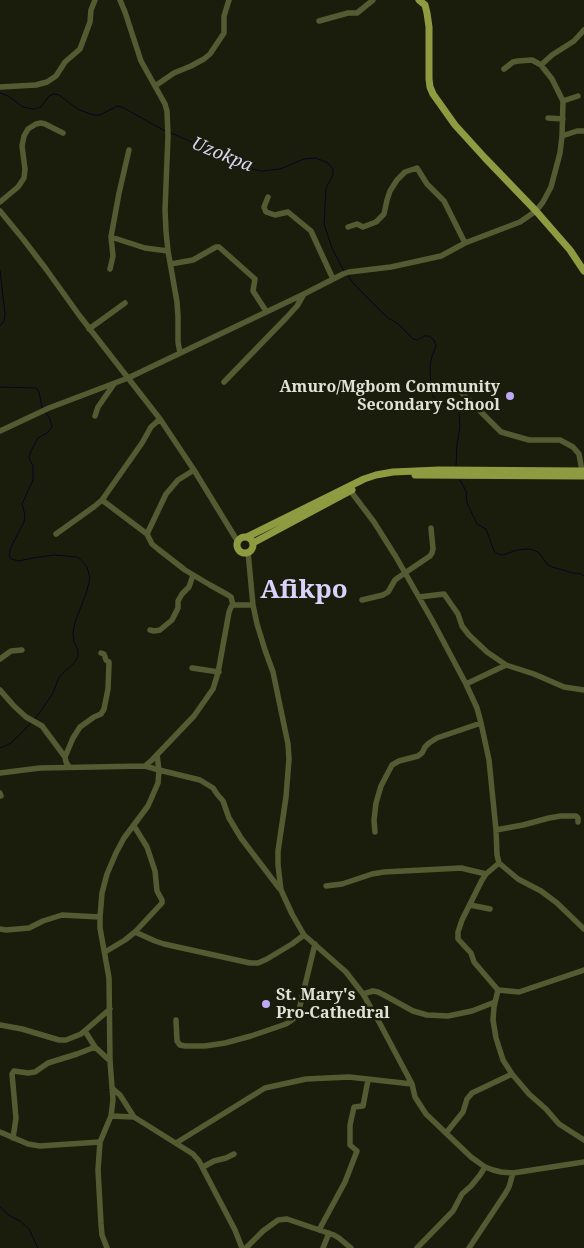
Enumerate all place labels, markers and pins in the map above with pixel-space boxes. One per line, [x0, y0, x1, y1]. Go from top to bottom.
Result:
place label: Amuro/Mgbom Community Secondary School [280, 377, 500, 415]
marker: Amuro/Mgbom Community Secondary School [504, 390, 516, 402]
place label: St. Mary's Pro-Cathedral [276, 985, 390, 1023]
marker: St. Mary's Pro-Cathedral [260, 998, 272, 1010]

